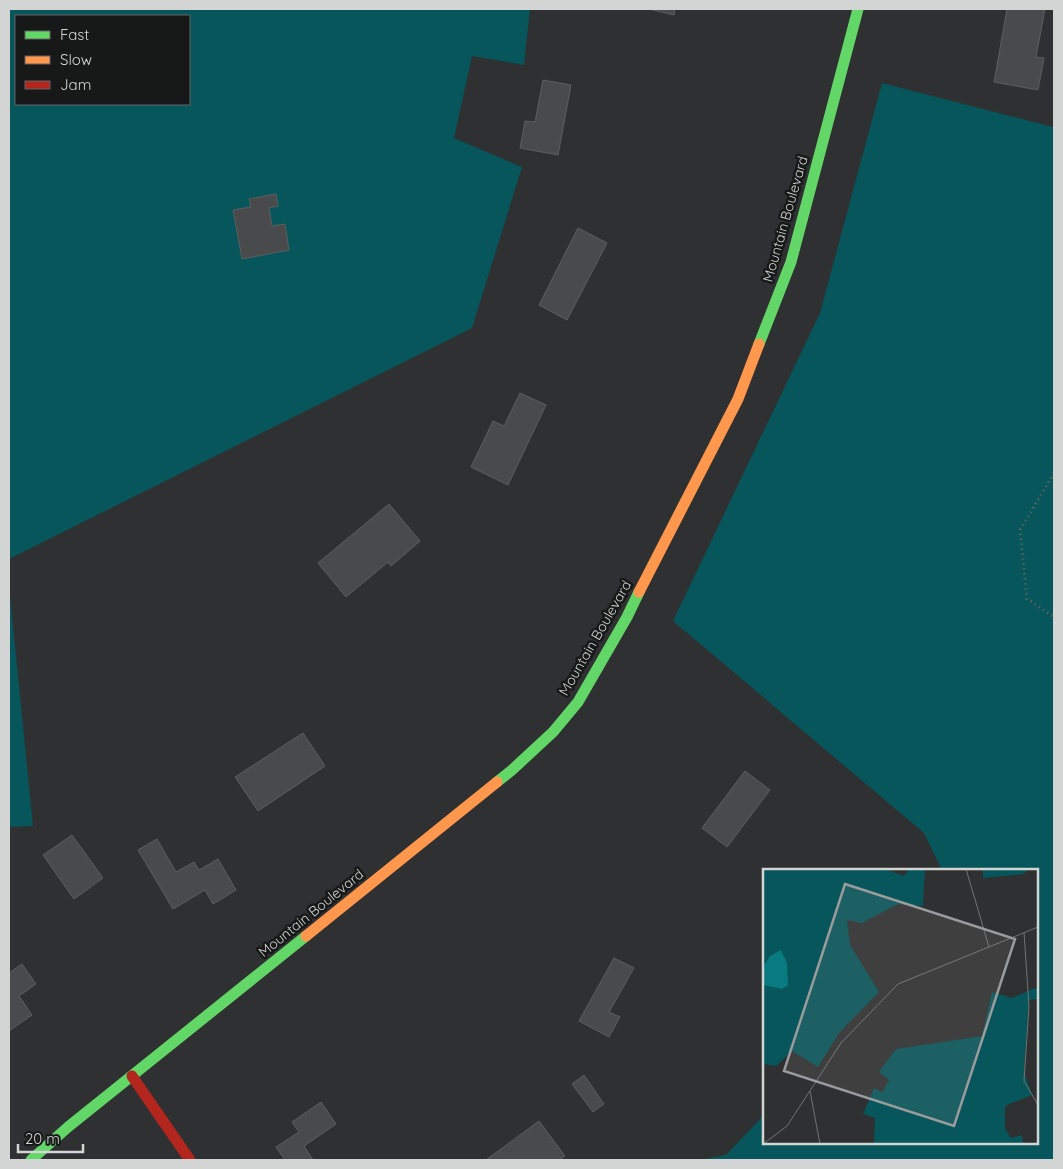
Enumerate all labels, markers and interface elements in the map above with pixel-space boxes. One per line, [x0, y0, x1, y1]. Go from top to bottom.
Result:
legend [15, 15, 190, 105]
text: Fast [60, 25, 89, 44]
text: Slow [60, 50, 92, 69]
text: Jam [60, 75, 91, 94]
street label: Mountain Boulevard [758, 154, 812, 284]
street label: Mountain Boulevard [555, 577, 635, 699]
street label: Mountain Boulevard [255, 865, 367, 961]
inset map [763, 869, 1038, 1144]
scale bar [18, 1122, 82, 1154]
text: 20 m [25, 1129, 60, 1148]

